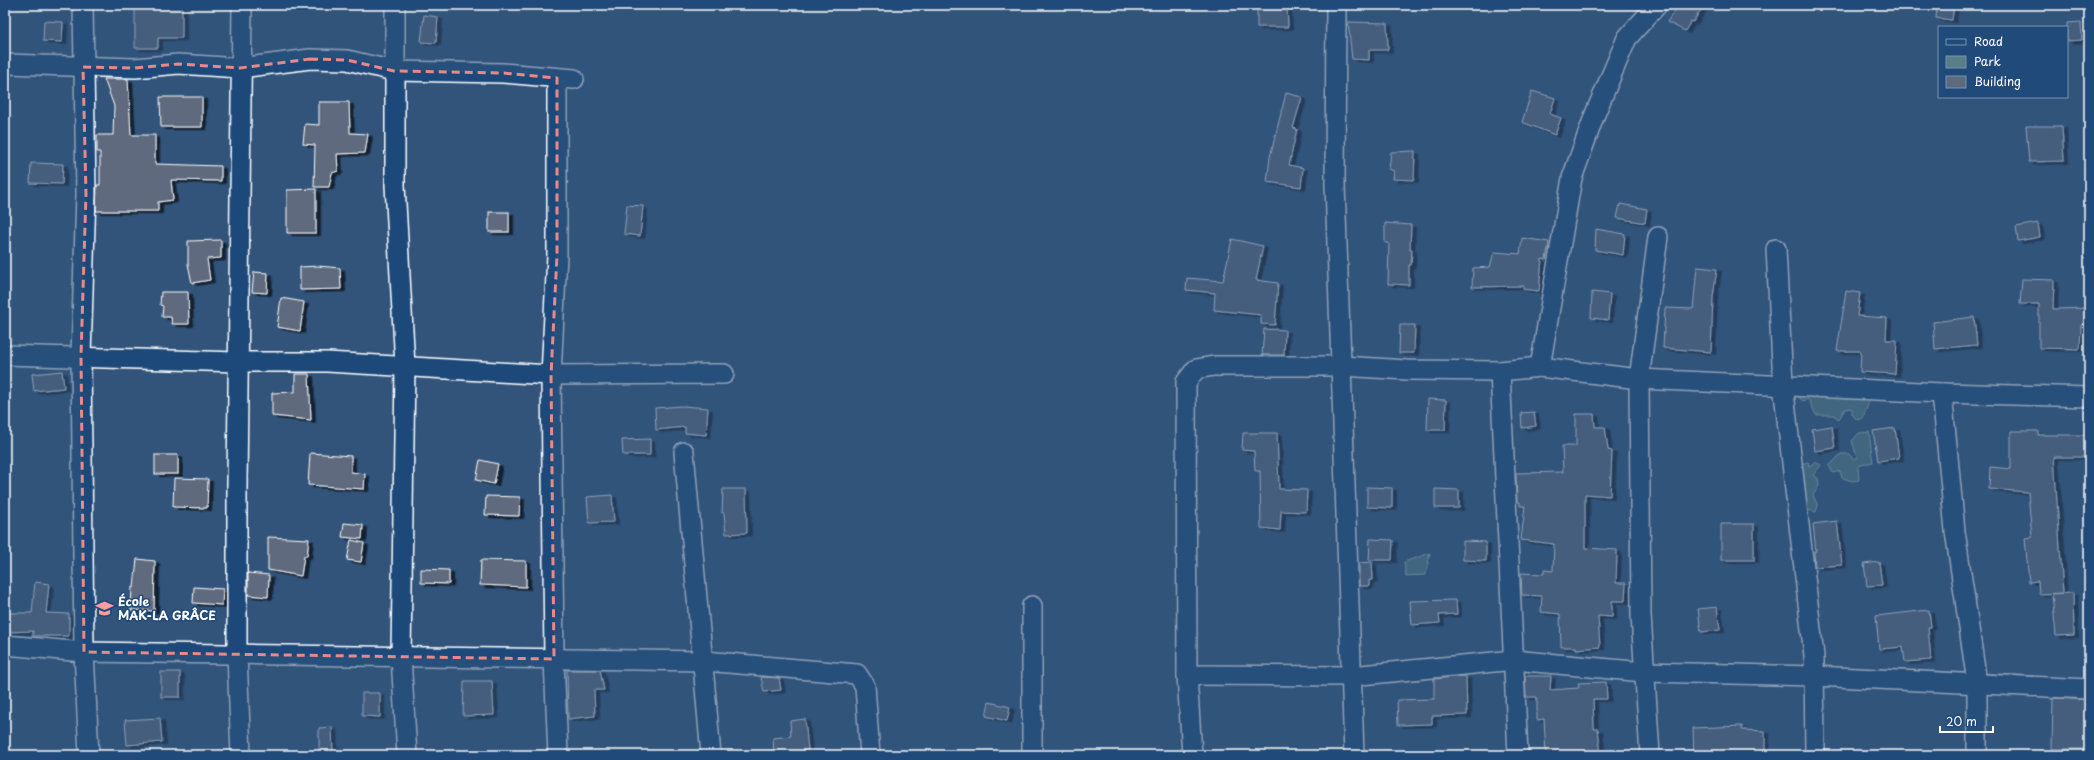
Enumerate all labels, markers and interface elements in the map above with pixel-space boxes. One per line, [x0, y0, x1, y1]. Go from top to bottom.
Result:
legend [1938, 26, 2068, 98]
text: Road [1974, 32, 2003, 50]
text: Park [1974, 52, 2001, 70]
text: Building [1974, 72, 2021, 90]
place label: École MAK-LA GRÂCE [118, 592, 216, 624]
school or university icon: École MAK-LA GRÂCE [95, 598, 115, 618]
scale bar [1940, 708, 1993, 734]
text: 20 m [1946, 712, 1977, 730]

